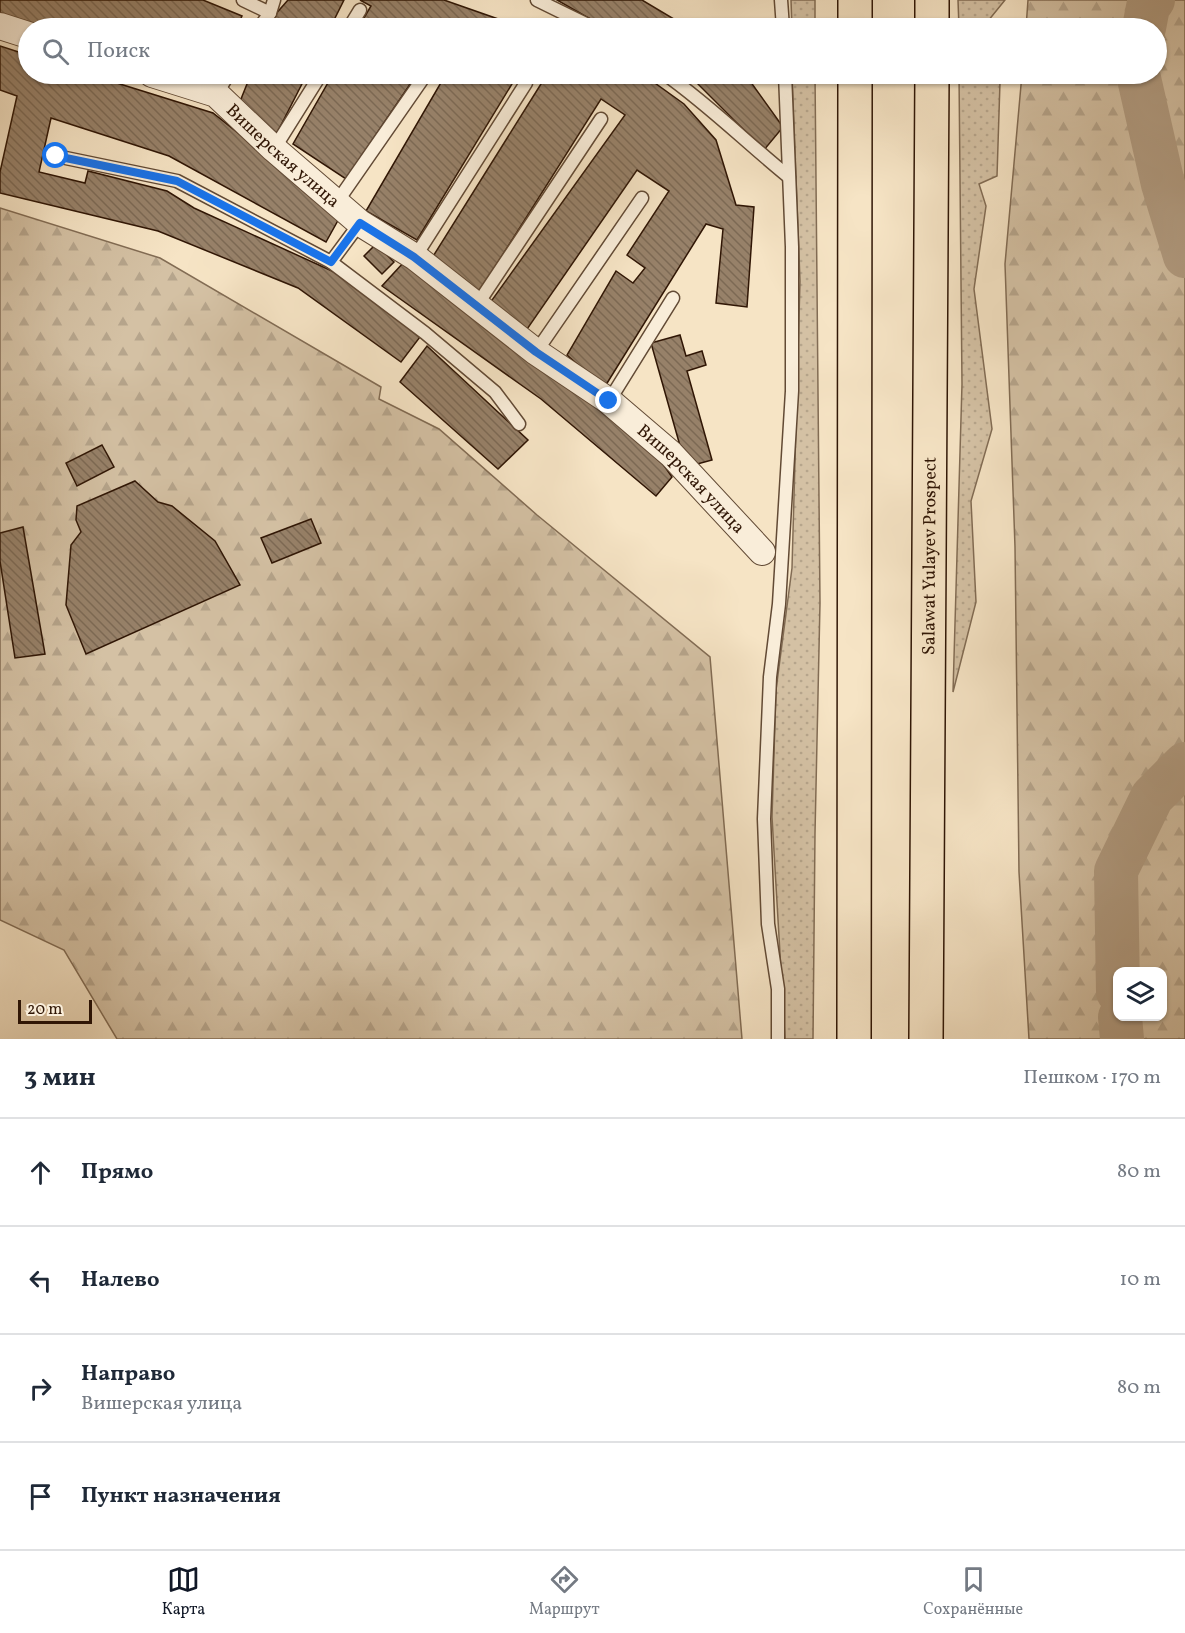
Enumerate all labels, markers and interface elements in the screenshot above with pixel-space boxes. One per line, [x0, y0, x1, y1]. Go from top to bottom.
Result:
search box [18, 18, 1167, 84]
icon: search [39, 35, 72, 68]
text: Поиск [87, 36, 150, 67]
street label: Вишерская улица [220, 99, 345, 214]
route start [42, 142, 68, 168]
route end [595, 387, 621, 413]
street label: Вишерская улица [631, 419, 750, 540]
street label: Salawat Yulayev Prospect [917, 457, 944, 655]
map controls [1113, 967, 1167, 1021]
button: layers [1113, 967, 1167, 1021]
scale bar [18, 997, 92, 1025]
text: 20 m [27, 999, 62, 1021]
text: 3 мин [24, 1060, 96, 1096]
text: Пешком · 170 m [1023, 1064, 1161, 1092]
icon: ahead [24, 1156, 57, 1189]
text: Прямо [81, 1157, 153, 1188]
text: 80 m [1117, 1158, 1161, 1186]
icon: left [24, 1264, 57, 1297]
text: Налево [81, 1265, 160, 1296]
text: 10 m [1120, 1266, 1161, 1294]
text: Направо [81, 1359, 175, 1390]
icon: right [24, 1372, 57, 1405]
text: 80 m [1117, 1374, 1161, 1402]
text: Вишерская улица [81, 1390, 242, 1418]
icon: arrive [24, 1480, 57, 1513]
text: Пункт назначения [81, 1481, 281, 1512]
tab: Карта [162, 1563, 205, 1621]
tab: Маршрут [529, 1563, 600, 1621]
tab: Сохранённые [923, 1563, 1023, 1621]

